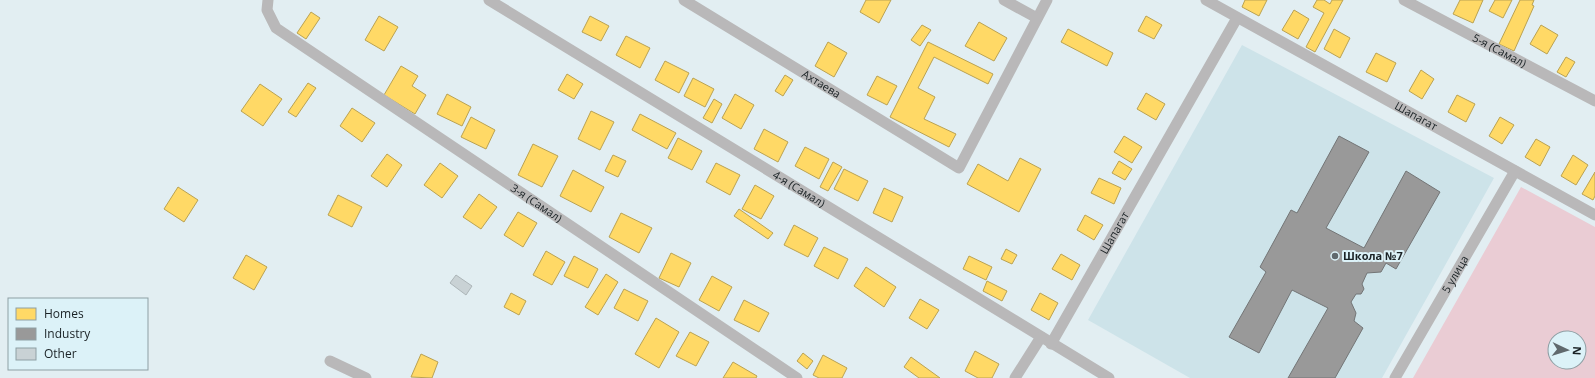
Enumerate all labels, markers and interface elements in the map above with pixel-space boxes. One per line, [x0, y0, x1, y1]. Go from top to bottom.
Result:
street label: 5-я (Самал) [1470, 30, 1529, 70]
street label: Ахтаева [800, 66, 844, 101]
street label: Шапагат [1392, 98, 1440, 133]
street label: 4-я (Самал) [770, 167, 828, 210]
street label: 3-я (Самал) [508, 180, 565, 225]
street label: Шапагат [1096, 209, 1132, 256]
place label: Школа №7 [1343, 248, 1403, 263]
marker: Школа №7 [1330, 251, 1340, 261]
street label: 5 улица [1438, 252, 1472, 295]
legend [8, 298, 148, 370]
text: Homes [44, 305, 84, 322]
text: Industry [44, 325, 91, 342]
north arrow [1547, 330, 1587, 370]
text: Other [44, 345, 77, 362]
text: N [1570, 346, 1585, 356]

